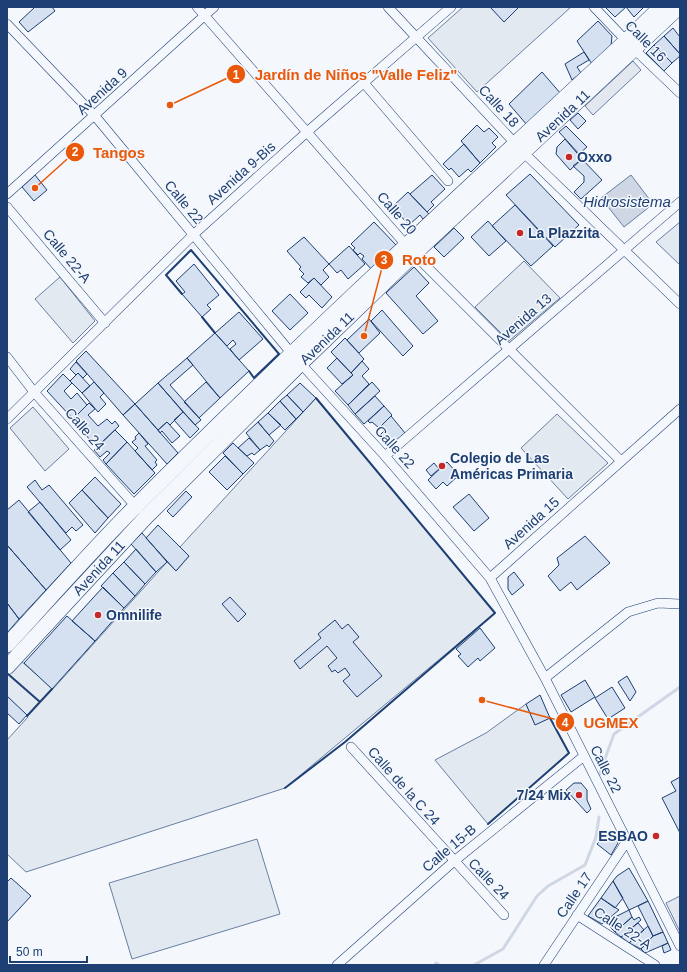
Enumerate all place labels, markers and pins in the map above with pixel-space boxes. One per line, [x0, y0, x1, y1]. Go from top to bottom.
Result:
callout: Jardín de Niños "Valle Feliz" [226, 61, 465, 88]
callout: Tangos [65, 139, 153, 166]
place label: Oxxo [577, 149, 612, 165]
marker: Oxxo [564, 152, 574, 162]
place label: La Plazzita [528, 225, 600, 241]
marker: La Plazzita [515, 228, 525, 238]
callout: Roto [374, 246, 445, 273]
place label: Colegio de Las Américas Primaria [450, 450, 573, 482]
marker: Colegio de Las Américas Primaria [437, 461, 447, 471]
place label: Omnilife [106, 607, 162, 623]
marker: Omnilife [93, 610, 103, 620]
callout: UGMEX [555, 709, 646, 736]
place label: 7/24 Mix [517, 787, 571, 803]
marker: 7/24 Mix [574, 790, 584, 800]
place label: ESBAO [598, 828, 648, 844]
marker: ESBAO [651, 831, 661, 841]

